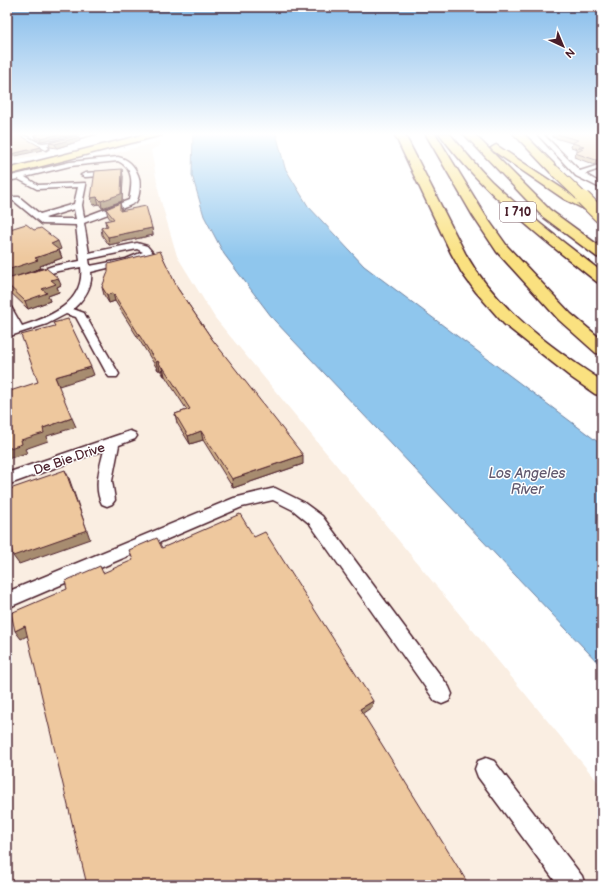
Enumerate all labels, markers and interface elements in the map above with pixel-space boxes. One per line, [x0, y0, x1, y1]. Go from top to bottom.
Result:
north arrow [543, 26, 583, 66]
text: N [562, 45, 577, 60]
road number: I 710 [500, 202, 536, 222]
street label: De Bie Drive [32, 439, 107, 479]
water label: Los Angeles River [488, 465, 566, 498]

